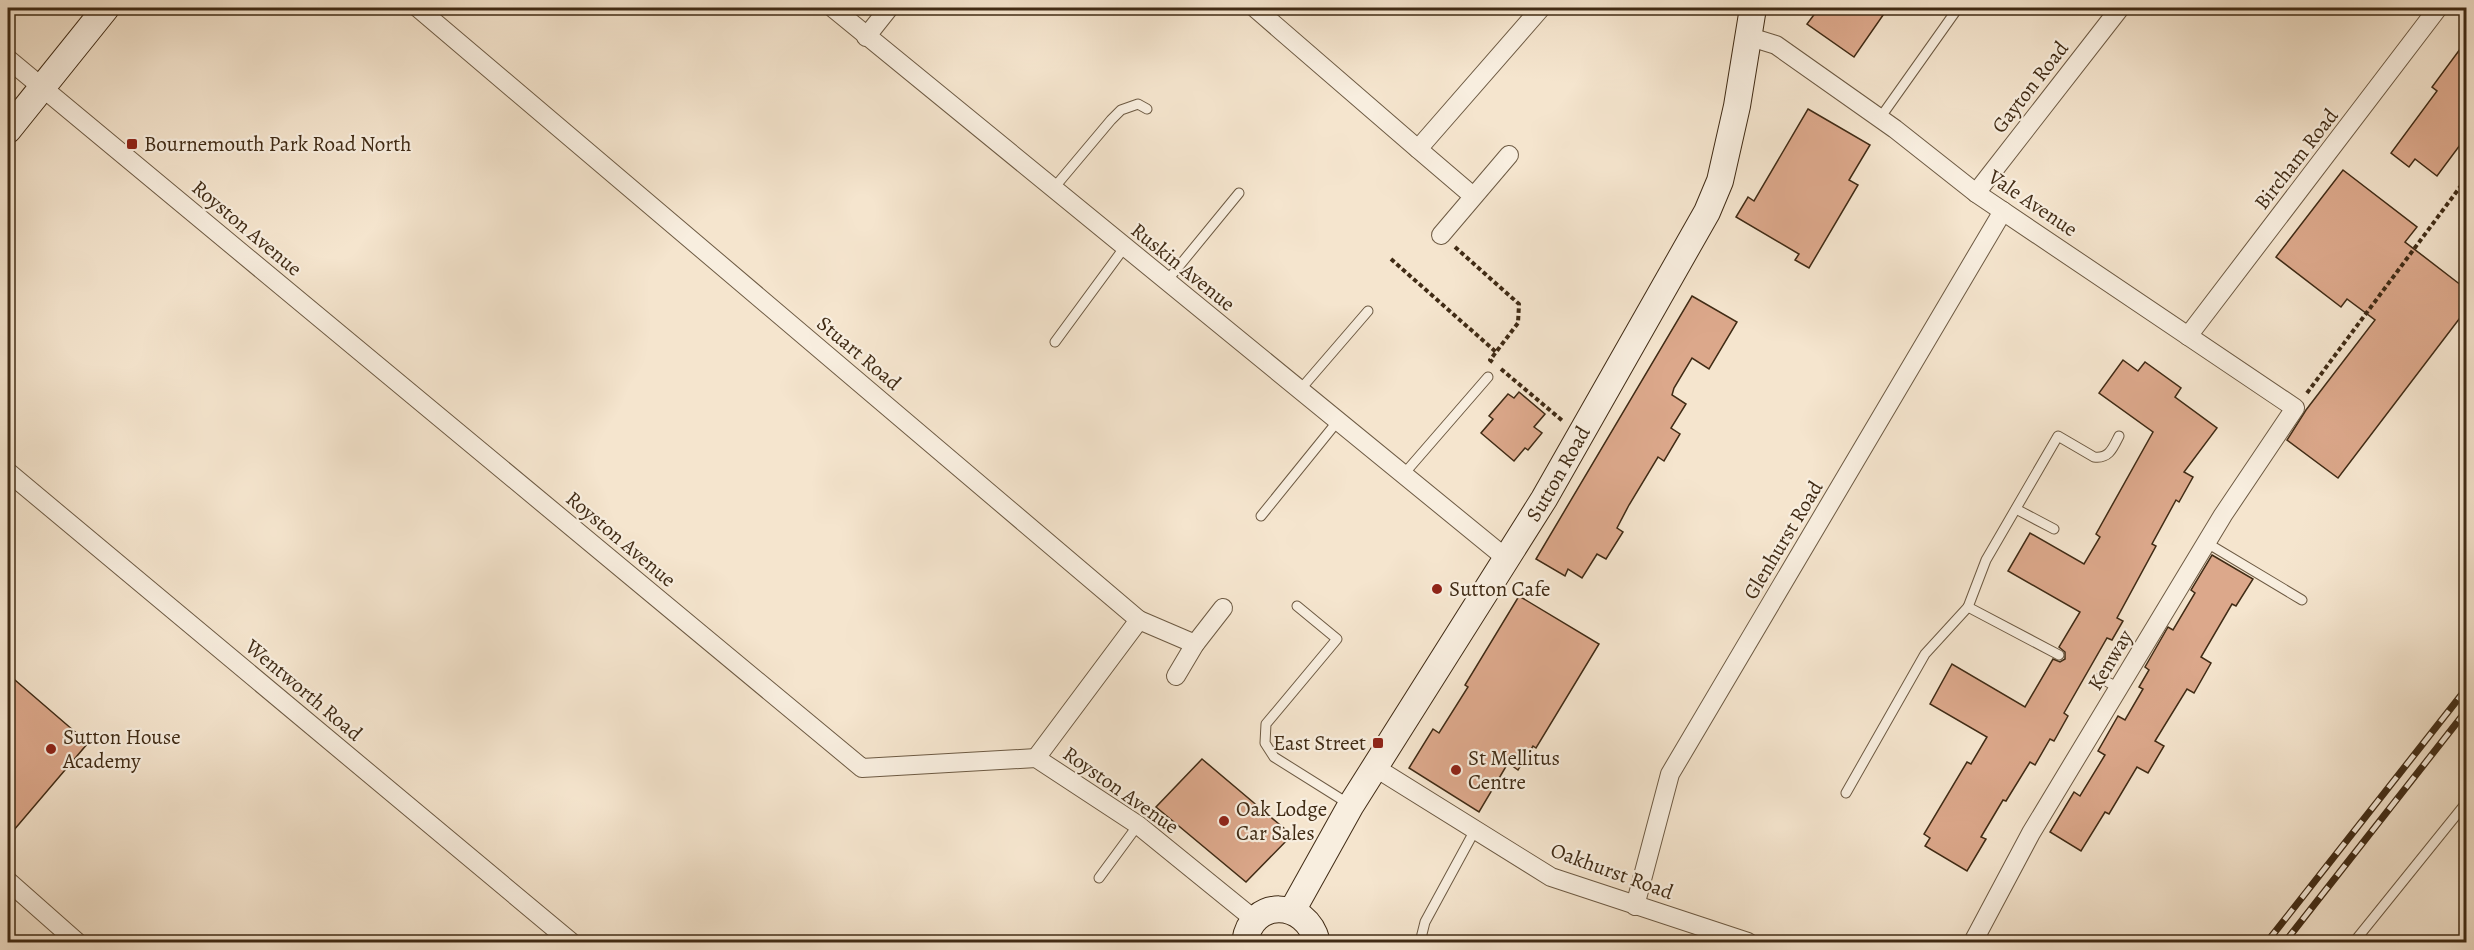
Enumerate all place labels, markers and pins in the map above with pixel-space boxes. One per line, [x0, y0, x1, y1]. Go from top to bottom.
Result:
place label: Bournemouth Park Road North [144, 130, 411, 158]
marker: Bournemouth Park Road North [125, 137, 139, 151]
place label: Sutton Cafe [1449, 575, 1550, 603]
marker: Sutton Cafe [1430, 582, 1444, 596]
place label: Sutton House Academy [62, 723, 181, 775]
place label: East Street [1273, 729, 1366, 757]
marker: East Street [1371, 736, 1385, 750]
marker: Sutton House Academy [44, 742, 58, 756]
place label: St Mellitus Centre [1468, 744, 1560, 796]
marker: St Mellitus Centre [1449, 763, 1463, 777]
place label: Oak Lodge Car Sales [1236, 795, 1327, 847]
marker: Oak Lodge Car Sales [1217, 814, 1231, 828]

